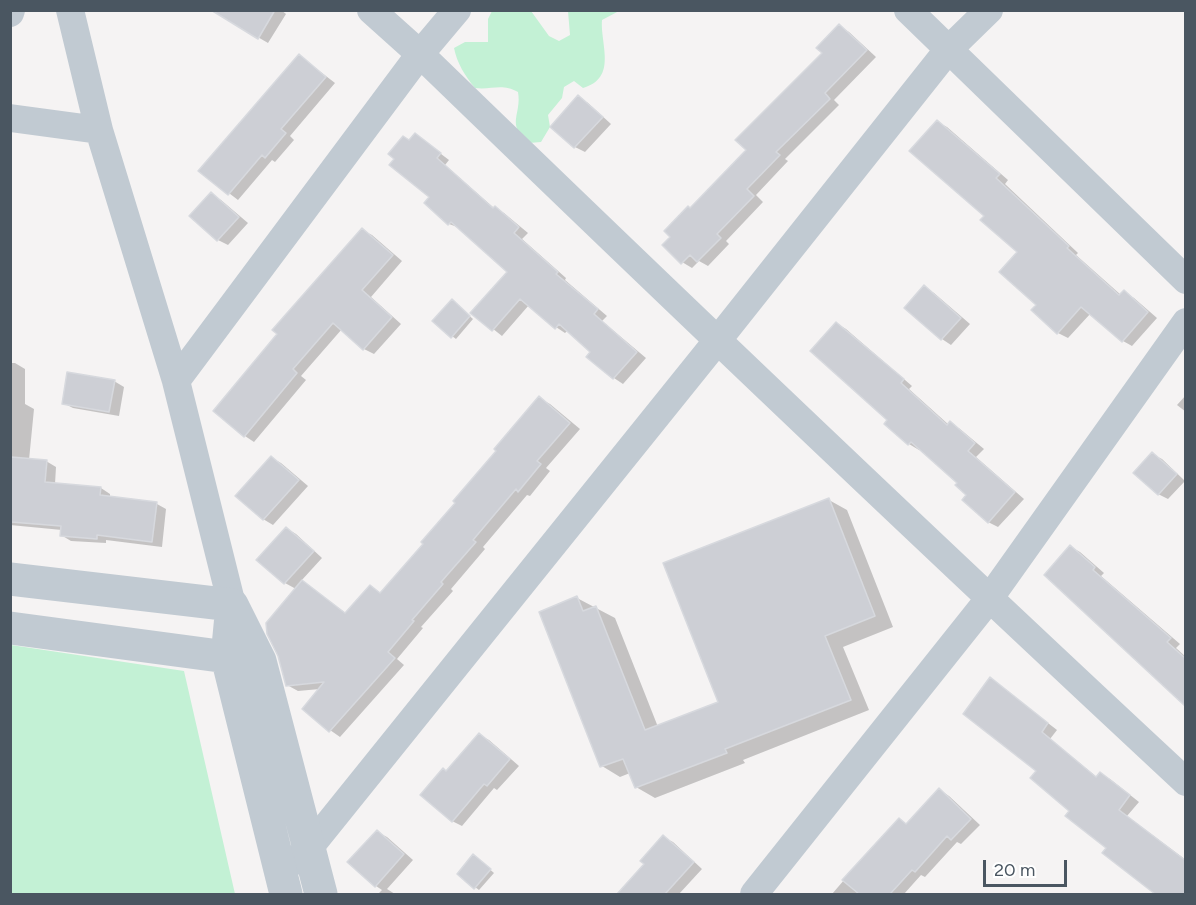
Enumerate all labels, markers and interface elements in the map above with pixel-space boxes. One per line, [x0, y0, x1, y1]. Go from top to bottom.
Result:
scale bar [986, 848, 1070, 886]
text: 20 m [994, 859, 1035, 881]

